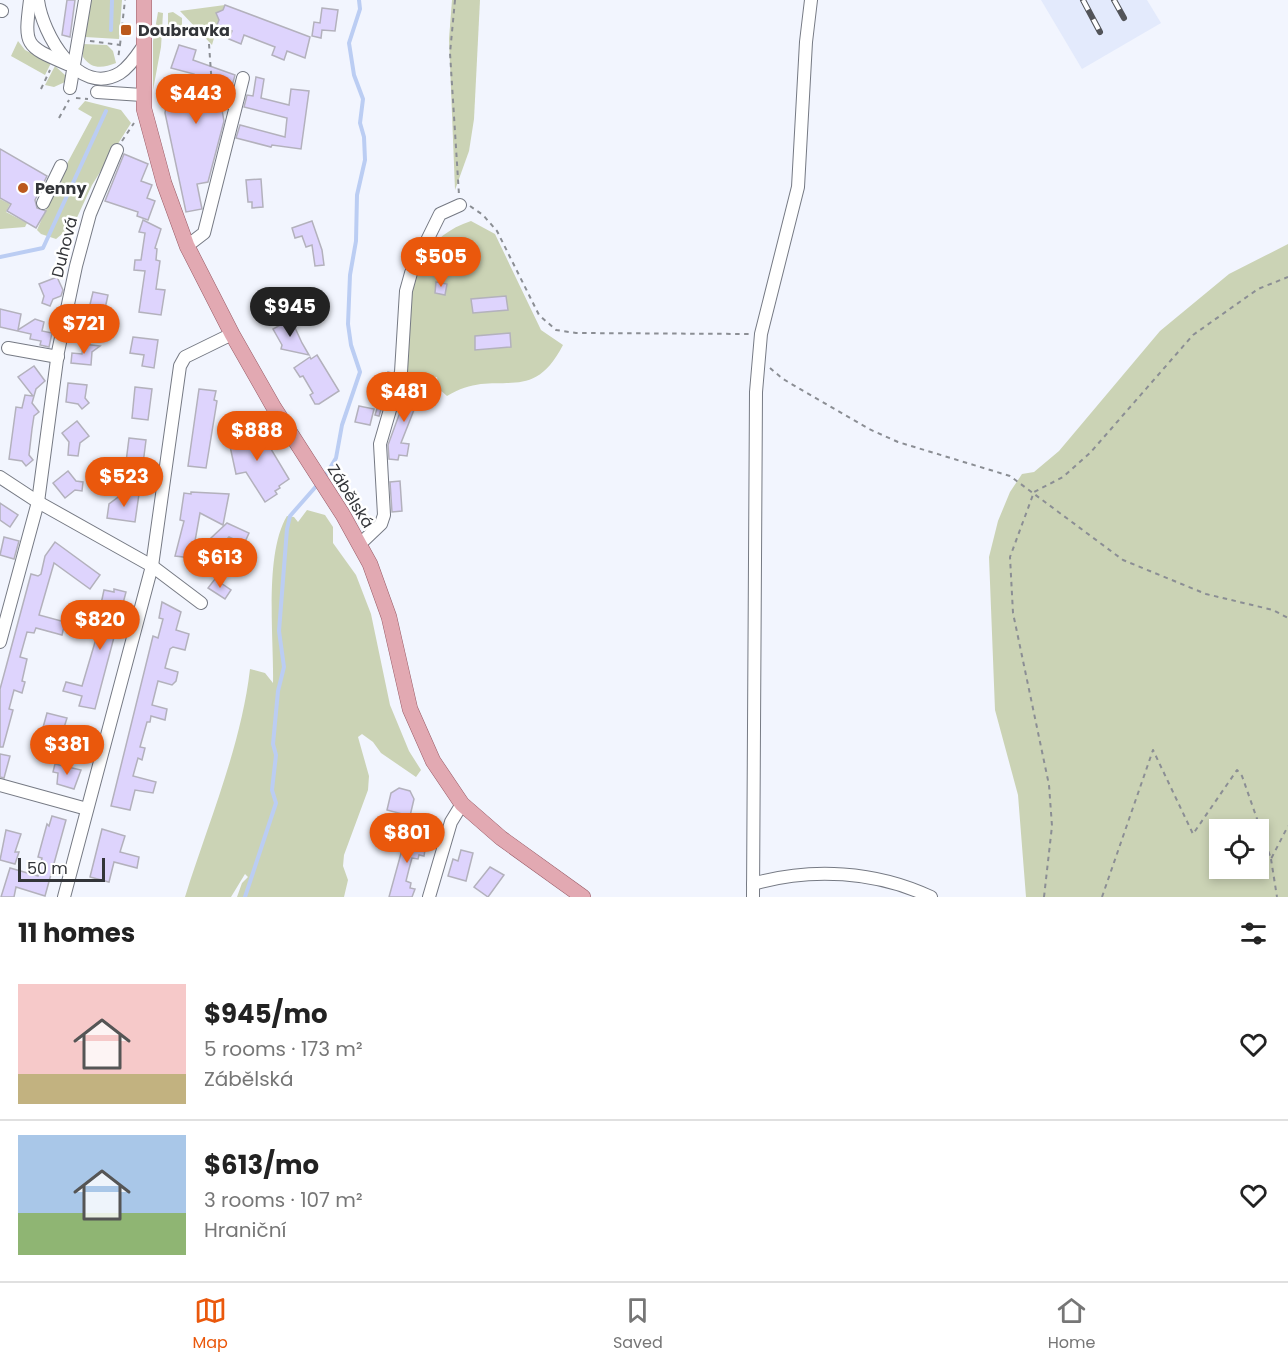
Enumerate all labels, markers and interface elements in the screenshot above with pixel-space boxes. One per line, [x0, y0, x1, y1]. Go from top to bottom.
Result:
place label: Doubravka [138, 19, 230, 42]
marker: Doubravka [119, 23, 133, 37]
pin: $443 [160, 74, 232, 125]
text: $443 [170, 79, 222, 107]
place label: Penny [35, 177, 87, 200]
marker: Penny [16, 181, 30, 195]
street label: Duhová [46, 214, 83, 280]
pin: $505 [405, 237, 477, 288]
text: $505 [415, 242, 467, 270]
pin: $945 [254, 287, 326, 338]
text: $945 [264, 292, 316, 320]
pin: $721 [48, 304, 120, 355]
text: $721 [63, 309, 105, 337]
pin: $481 [368, 372, 440, 423]
text: $481 [380, 377, 428, 405]
pin: $888 [221, 411, 293, 462]
text: $888 [231, 416, 283, 444]
pin: $523 [88, 457, 160, 508]
street label: Zábělská [322, 460, 379, 533]
text: $523 [99, 462, 149, 490]
pin: $613 [184, 538, 256, 589]
text: $613 [197, 543, 243, 571]
pin: $820 [64, 600, 136, 651]
text: $820 [75, 605, 125, 633]
pin: $381 [31, 725, 103, 776]
text: $381 [44, 730, 90, 758]
pin: $801 [371, 813, 443, 864]
text: $801 [384, 818, 430, 846]
map controls [1209, 819, 1269, 879]
button: locate [1209, 819, 1269, 879]
scale bar [18, 855, 105, 882]
text: 50 m [27, 857, 68, 880]
text: 11 homes [18, 915, 135, 951]
icon: filters [1237, 917, 1270, 950]
text: $945/mo [204, 996, 327, 1032]
icon: home [66, 1008, 138, 1080]
icon: heart [1237, 1028, 1270, 1061]
text: 5 rooms · 173 m² [204, 1035, 363, 1063]
text: Zábělská [204, 1065, 293, 1093]
text: $613/mo [204, 1147, 319, 1183]
icon: home [66, 1159, 138, 1231]
icon: heart [1237, 1179, 1270, 1212]
text: 3 rooms · 107 m² [204, 1186, 363, 1214]
text: Hraniční [204, 1216, 286, 1244]
tab: Map [192, 1294, 228, 1355]
tab: Saved [613, 1294, 663, 1355]
tab: Home [1048, 1294, 1095, 1355]

